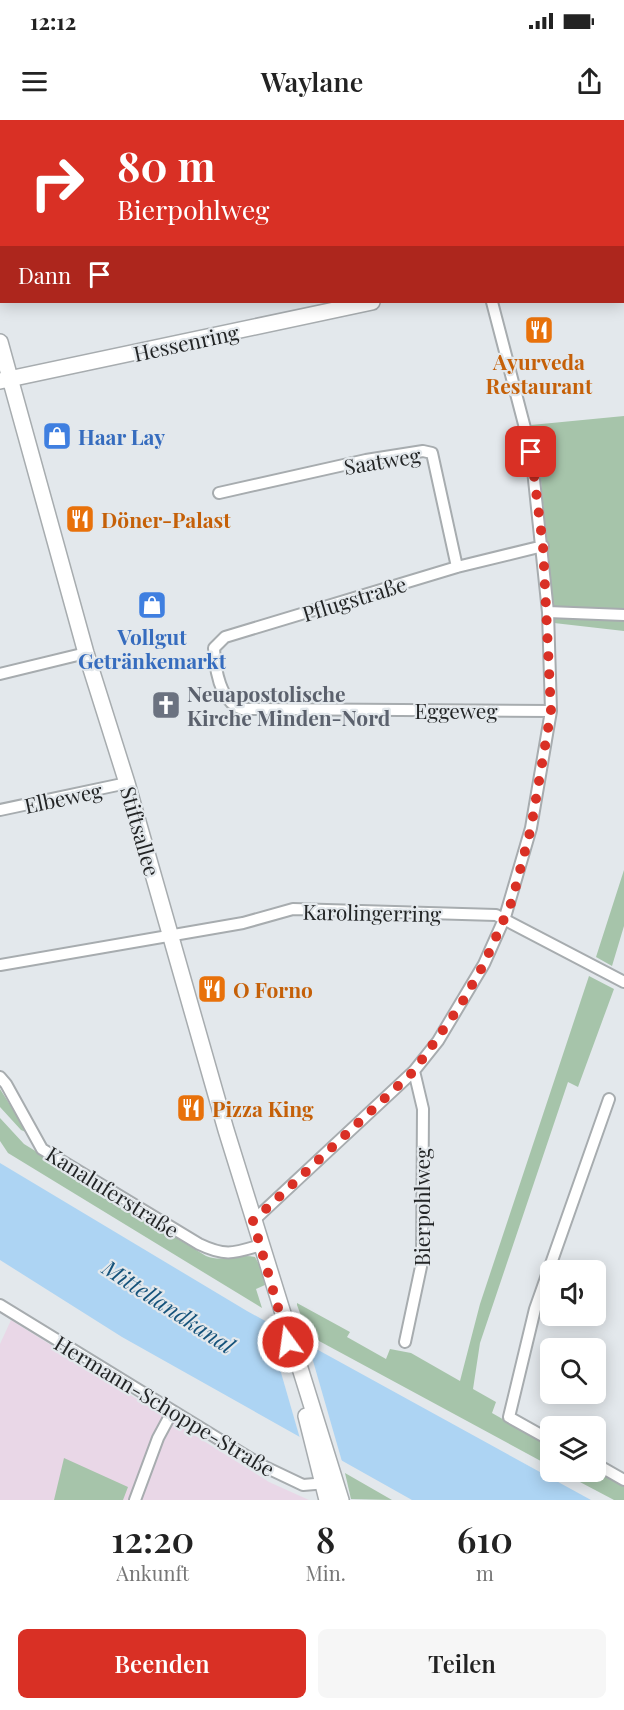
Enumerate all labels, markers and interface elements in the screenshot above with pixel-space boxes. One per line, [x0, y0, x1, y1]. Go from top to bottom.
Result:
text: 12:12 [30, 6, 76, 36]
text: Waylane [261, 63, 363, 99]
icon: menu [18, 65, 51, 98]
icon: share [573, 65, 606, 98]
text: 80 m [117, 137, 215, 193]
icon: right [18, 144, 96, 222]
text: Bierpohlweg [117, 191, 270, 227]
icon: arrive [83, 258, 116, 291]
text: Dann [18, 260, 71, 290]
restaurant icon: Ayurveda Restaurant [523, 314, 555, 346]
street label: Hessenring [131, 317, 241, 367]
place label: Ayurveda Restaurant [486, 347, 593, 399]
shop icon: Haar Lay [41, 420, 73, 452]
place label: Haar Lay [78, 422, 165, 450]
pin [505, 426, 556, 477]
icon: arrive [514, 435, 547, 468]
street label: Saatweg [342, 440, 422, 480]
restaurant icon: Döner-Palast [64, 503, 96, 535]
place label: Döner-Palast [101, 505, 231, 533]
street label: Pflugstraße [298, 569, 410, 627]
shop icon: Vollgut Getränkemarkt [136, 589, 168, 621]
place label: Vollgut Getränkemarkt [78, 622, 227, 674]
place label: Neuapostolische Kirche Minden-Nord [187, 679, 391, 731]
church icon: Neuapostolische Kirche Minden-Nord [150, 689, 182, 721]
street label: Eggeweg [415, 696, 498, 724]
street label: Elbeweg [22, 775, 104, 819]
street label: Stiftsallee [115, 783, 167, 879]
street label: Karolingerring [302, 897, 442, 927]
restaurant icon: O Forno [196, 973, 228, 1005]
place label: O Forno [233, 975, 313, 1003]
restaurant icon: Pizza King [175, 1092, 207, 1124]
place label: Pizza King [212, 1094, 314, 1122]
street label: Kanaluferstraße [41, 1139, 185, 1243]
street label: Bierpohlweg [407, 1148, 435, 1266]
water label: Mittellandkanal [97, 1252, 241, 1360]
map controls [540, 1260, 606, 1482]
button: sound [540, 1260, 606, 1326]
position arrow [256, 1310, 320, 1374]
street label: Hermann-Schoppe-Straße [50, 1328, 280, 1482]
button: search [540, 1338, 606, 1404]
button: layers [540, 1416, 606, 1482]
text: 12:20 [111, 1514, 194, 1562]
text: 8 [316, 1514, 335, 1562]
text: 610 [457, 1514, 513, 1562]
text: Ankunft [116, 1559, 189, 1586]
text: Min. [305, 1559, 346, 1586]
text: m [476, 1559, 494, 1586]
button: Beenden [18, 1629, 306, 1698]
button: Teilen [318, 1629, 606, 1698]

